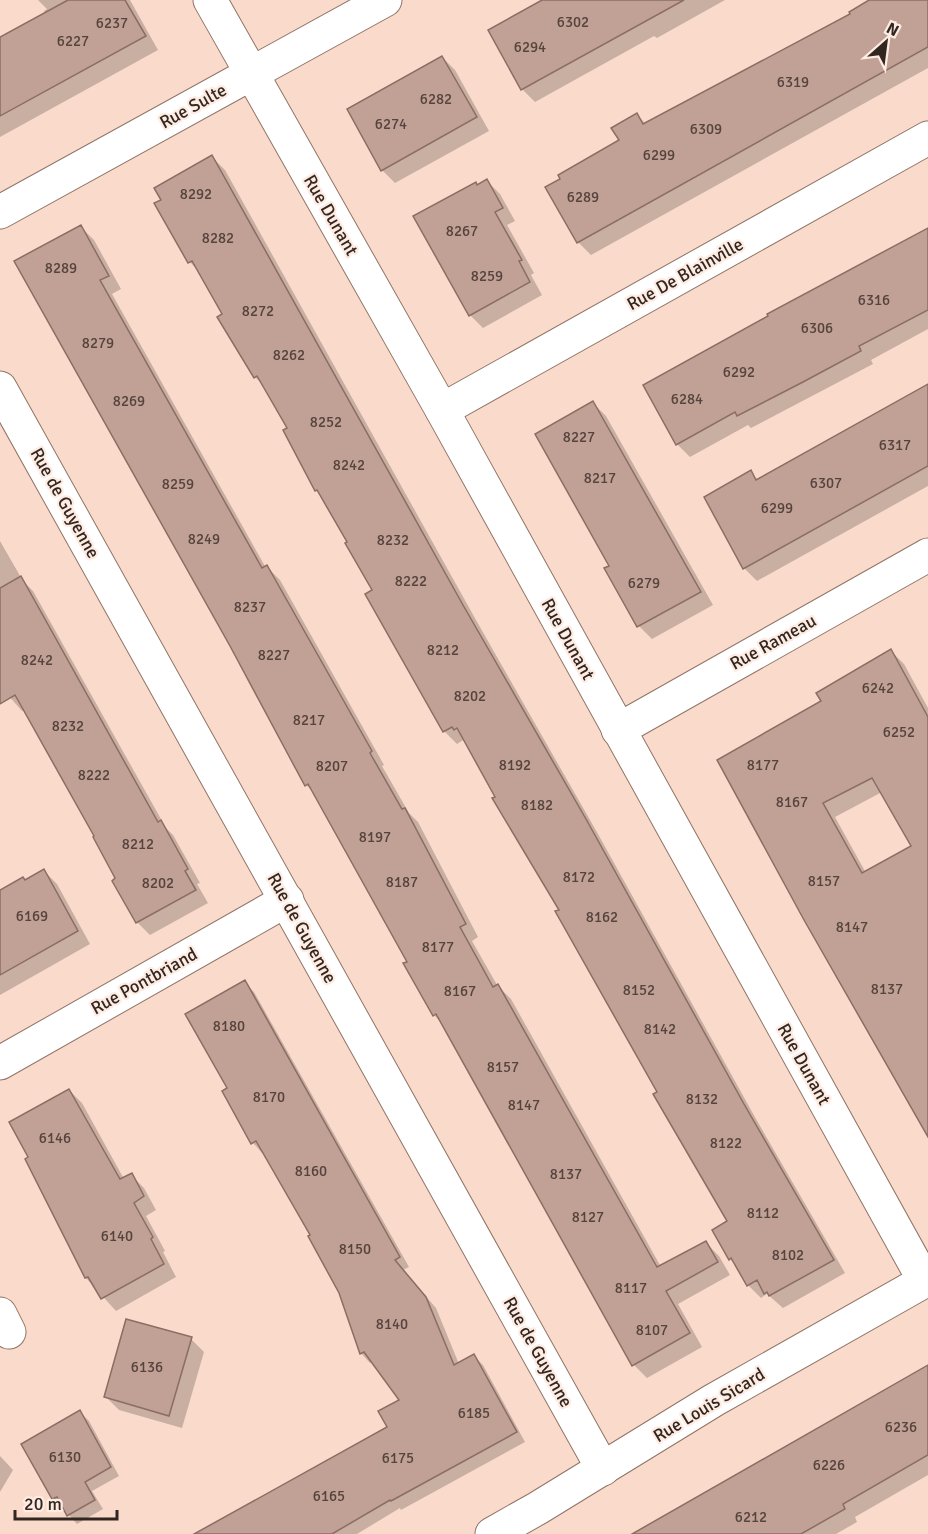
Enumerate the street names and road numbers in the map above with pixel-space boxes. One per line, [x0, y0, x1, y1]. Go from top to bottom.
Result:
street label: Rue Sulte [156, 79, 230, 133]
street label: Rue Dunant [299, 171, 363, 259]
street label: Rue De Blainville [623, 233, 747, 315]
street label: Rue de Guyenne [26, 444, 104, 562]
street label: Rue Dunant [537, 594, 599, 684]
street label: Rue Rameau [726, 609, 820, 675]
street label: Rue de Guyenne [263, 869, 341, 987]
street label: Rue Pontbriand [87, 943, 201, 1019]
street label: Rue Dunant [773, 1019, 835, 1109]
street label: Rue de Guyenne [499, 1293, 577, 1411]
street label: Rue Louis Sicard [649, 1363, 769, 1447]

